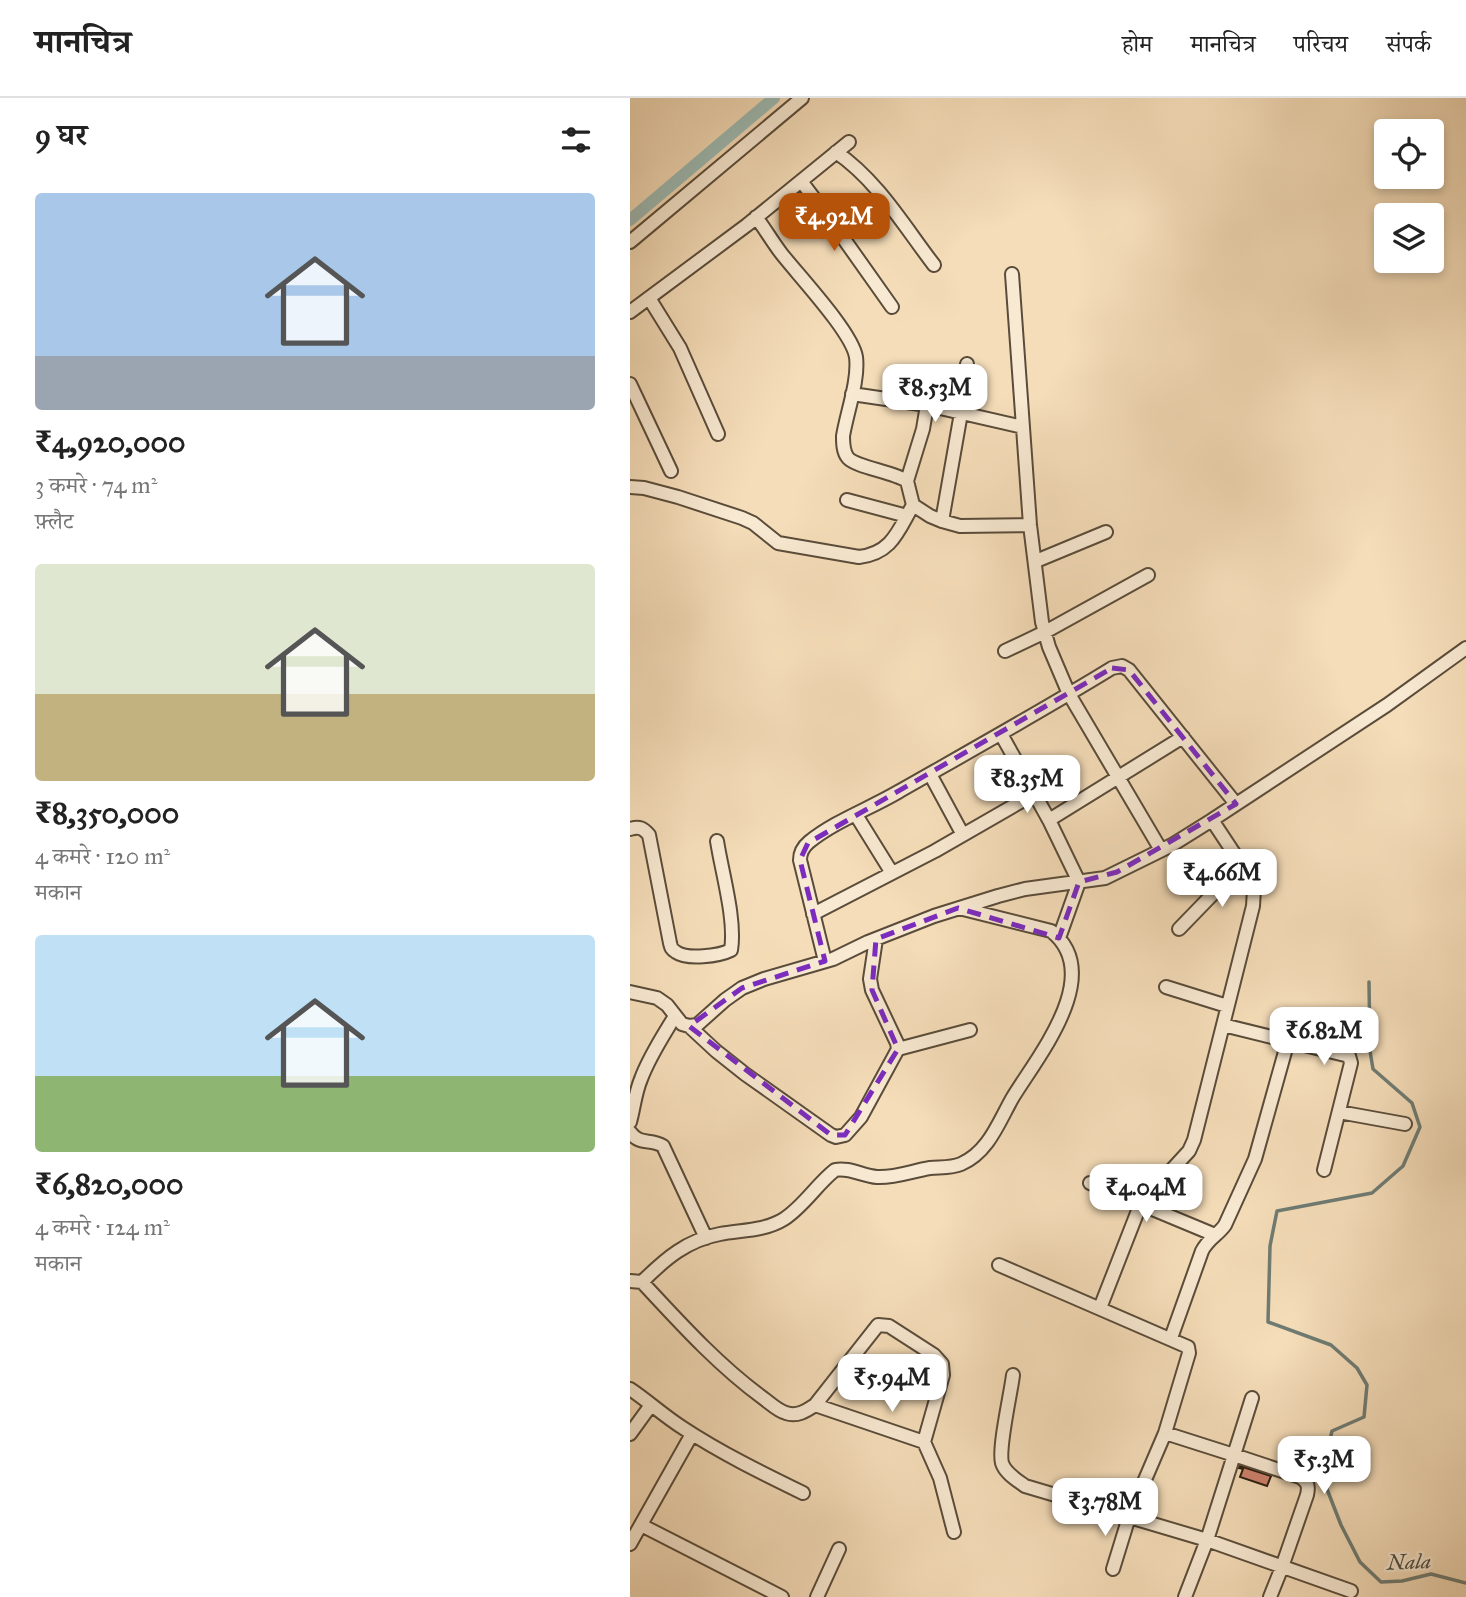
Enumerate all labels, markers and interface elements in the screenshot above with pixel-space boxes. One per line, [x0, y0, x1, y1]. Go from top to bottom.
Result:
text: मानचित्र [35, 22, 131, 62]
text: होम [1122, 29, 1152, 59]
text: मानचित्र [1190, 29, 1256, 59]
text: परिचय [1294, 29, 1348, 59]
text: संपर्क [1386, 29, 1431, 59]
text: 9 घर [35, 117, 87, 153]
map controls [1374, 119, 1444, 273]
button: locate [1374, 119, 1444, 189]
icon: filters [557, 121, 595, 159]
pin: ₹4.92M [777, 194, 891, 253]
text: ₹4.92M [795, 202, 873, 230]
button: layers [1374, 203, 1444, 273]
icon: home [252, 238, 378, 364]
pin: ₹8.53M [878, 364, 992, 424]
text: ₹8.53M [898, 373, 972, 401]
text: ₹4,920,000 [35, 424, 185, 460]
text: 3 कमरे · 74 m² [35, 471, 157, 499]
text: फ़्लैट [35, 507, 73, 535]
icon: home [252, 609, 378, 735]
pin: ₹8.35M [970, 756, 1084, 815]
text: ₹8.35M [990, 764, 1064, 792]
text: ₹8,350,000 [35, 795, 179, 831]
text: 4 कमरे · 120 m² [35, 842, 170, 870]
pin: ₹4.66M [1165, 850, 1279, 909]
text: ₹4.66M [1183, 858, 1261, 886]
text: मकान [35, 878, 82, 906]
icon: home [252, 980, 378, 1106]
pin: ₹6.82M [1267, 1007, 1381, 1067]
text: ₹6.82M [1286, 1016, 1362, 1044]
pin: ₹4.04M [1089, 1164, 1203, 1224]
text: ₹6,820,000 [35, 1166, 183, 1202]
text: ₹4.04M [1105, 1173, 1187, 1201]
text: 4 कमरे · 124 m² [35, 1213, 170, 1241]
text: मकान [35, 1249, 82, 1277]
pin: ₹5.94M [835, 1354, 949, 1414]
text: ₹5.94M [854, 1363, 930, 1391]
pin: ₹5.3M [1275, 1436, 1373, 1496]
text: ₹5.3M [1294, 1445, 1354, 1473]
pin: ₹3.78M [1048, 1478, 1162, 1538]
text: ₹3.78M [1068, 1487, 1142, 1515]
water label: Nala [1386, 1548, 1431, 1576]

